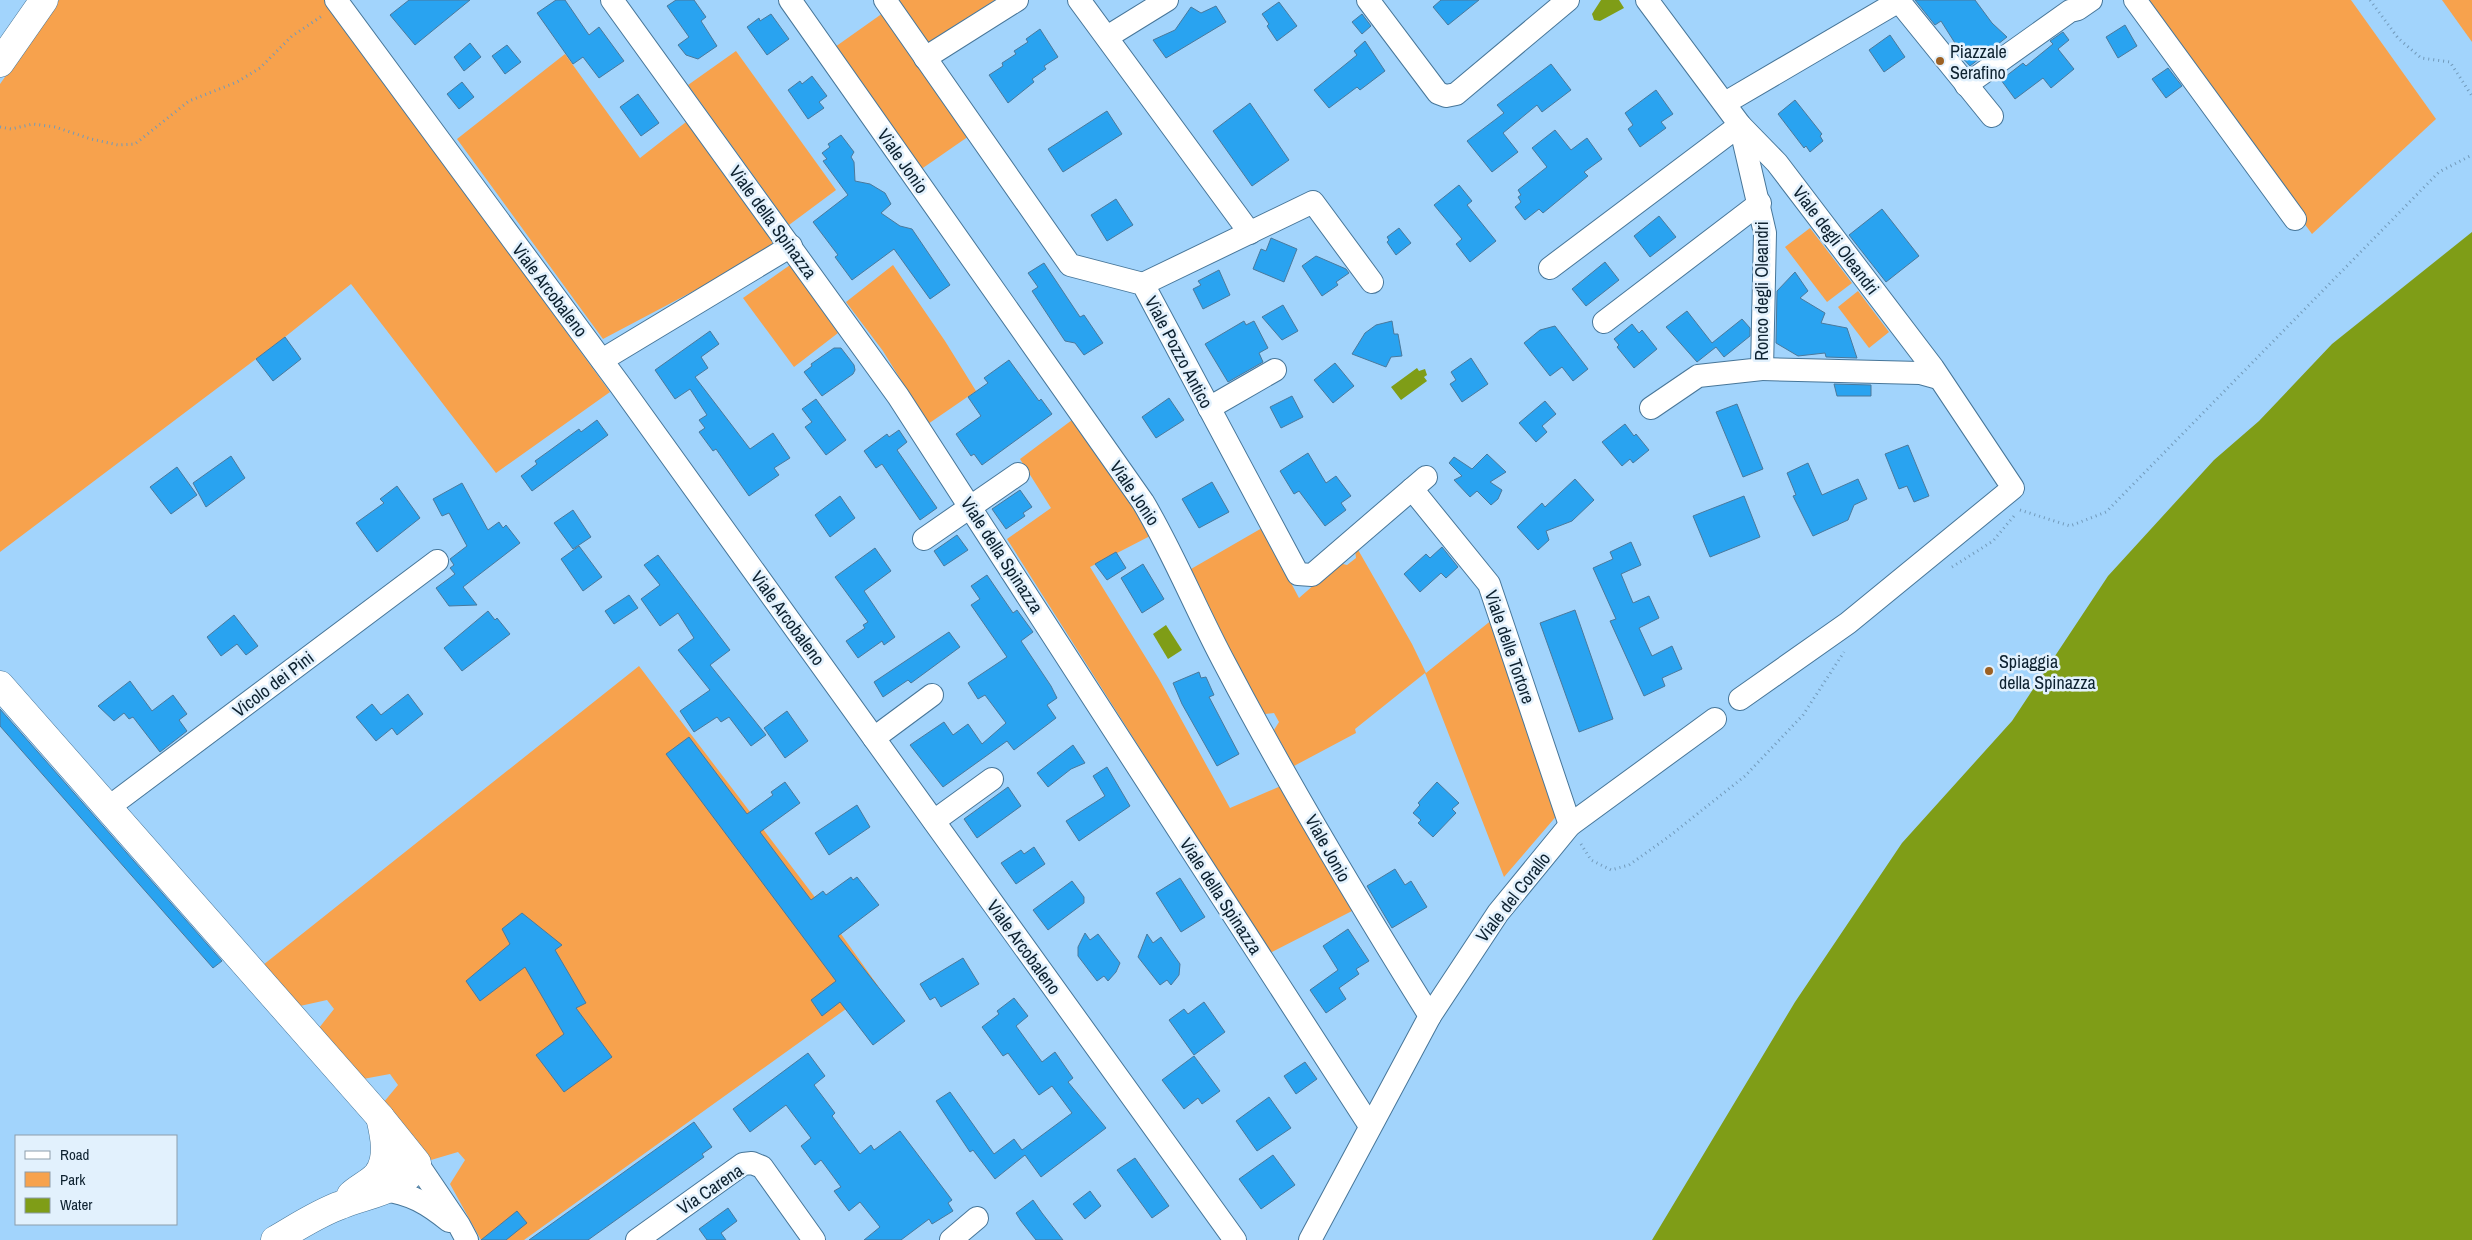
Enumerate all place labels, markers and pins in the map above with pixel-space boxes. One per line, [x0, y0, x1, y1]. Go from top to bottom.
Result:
place label: Piazzale Serafino [1950, 39, 2007, 85]
marker: Piazzale Serafino [1934, 55, 1946, 67]
place label: Spiaggia della Spinazza [1999, 649, 2096, 695]
marker: Spiaggia della Spinazza [1983, 665, 1995, 677]

